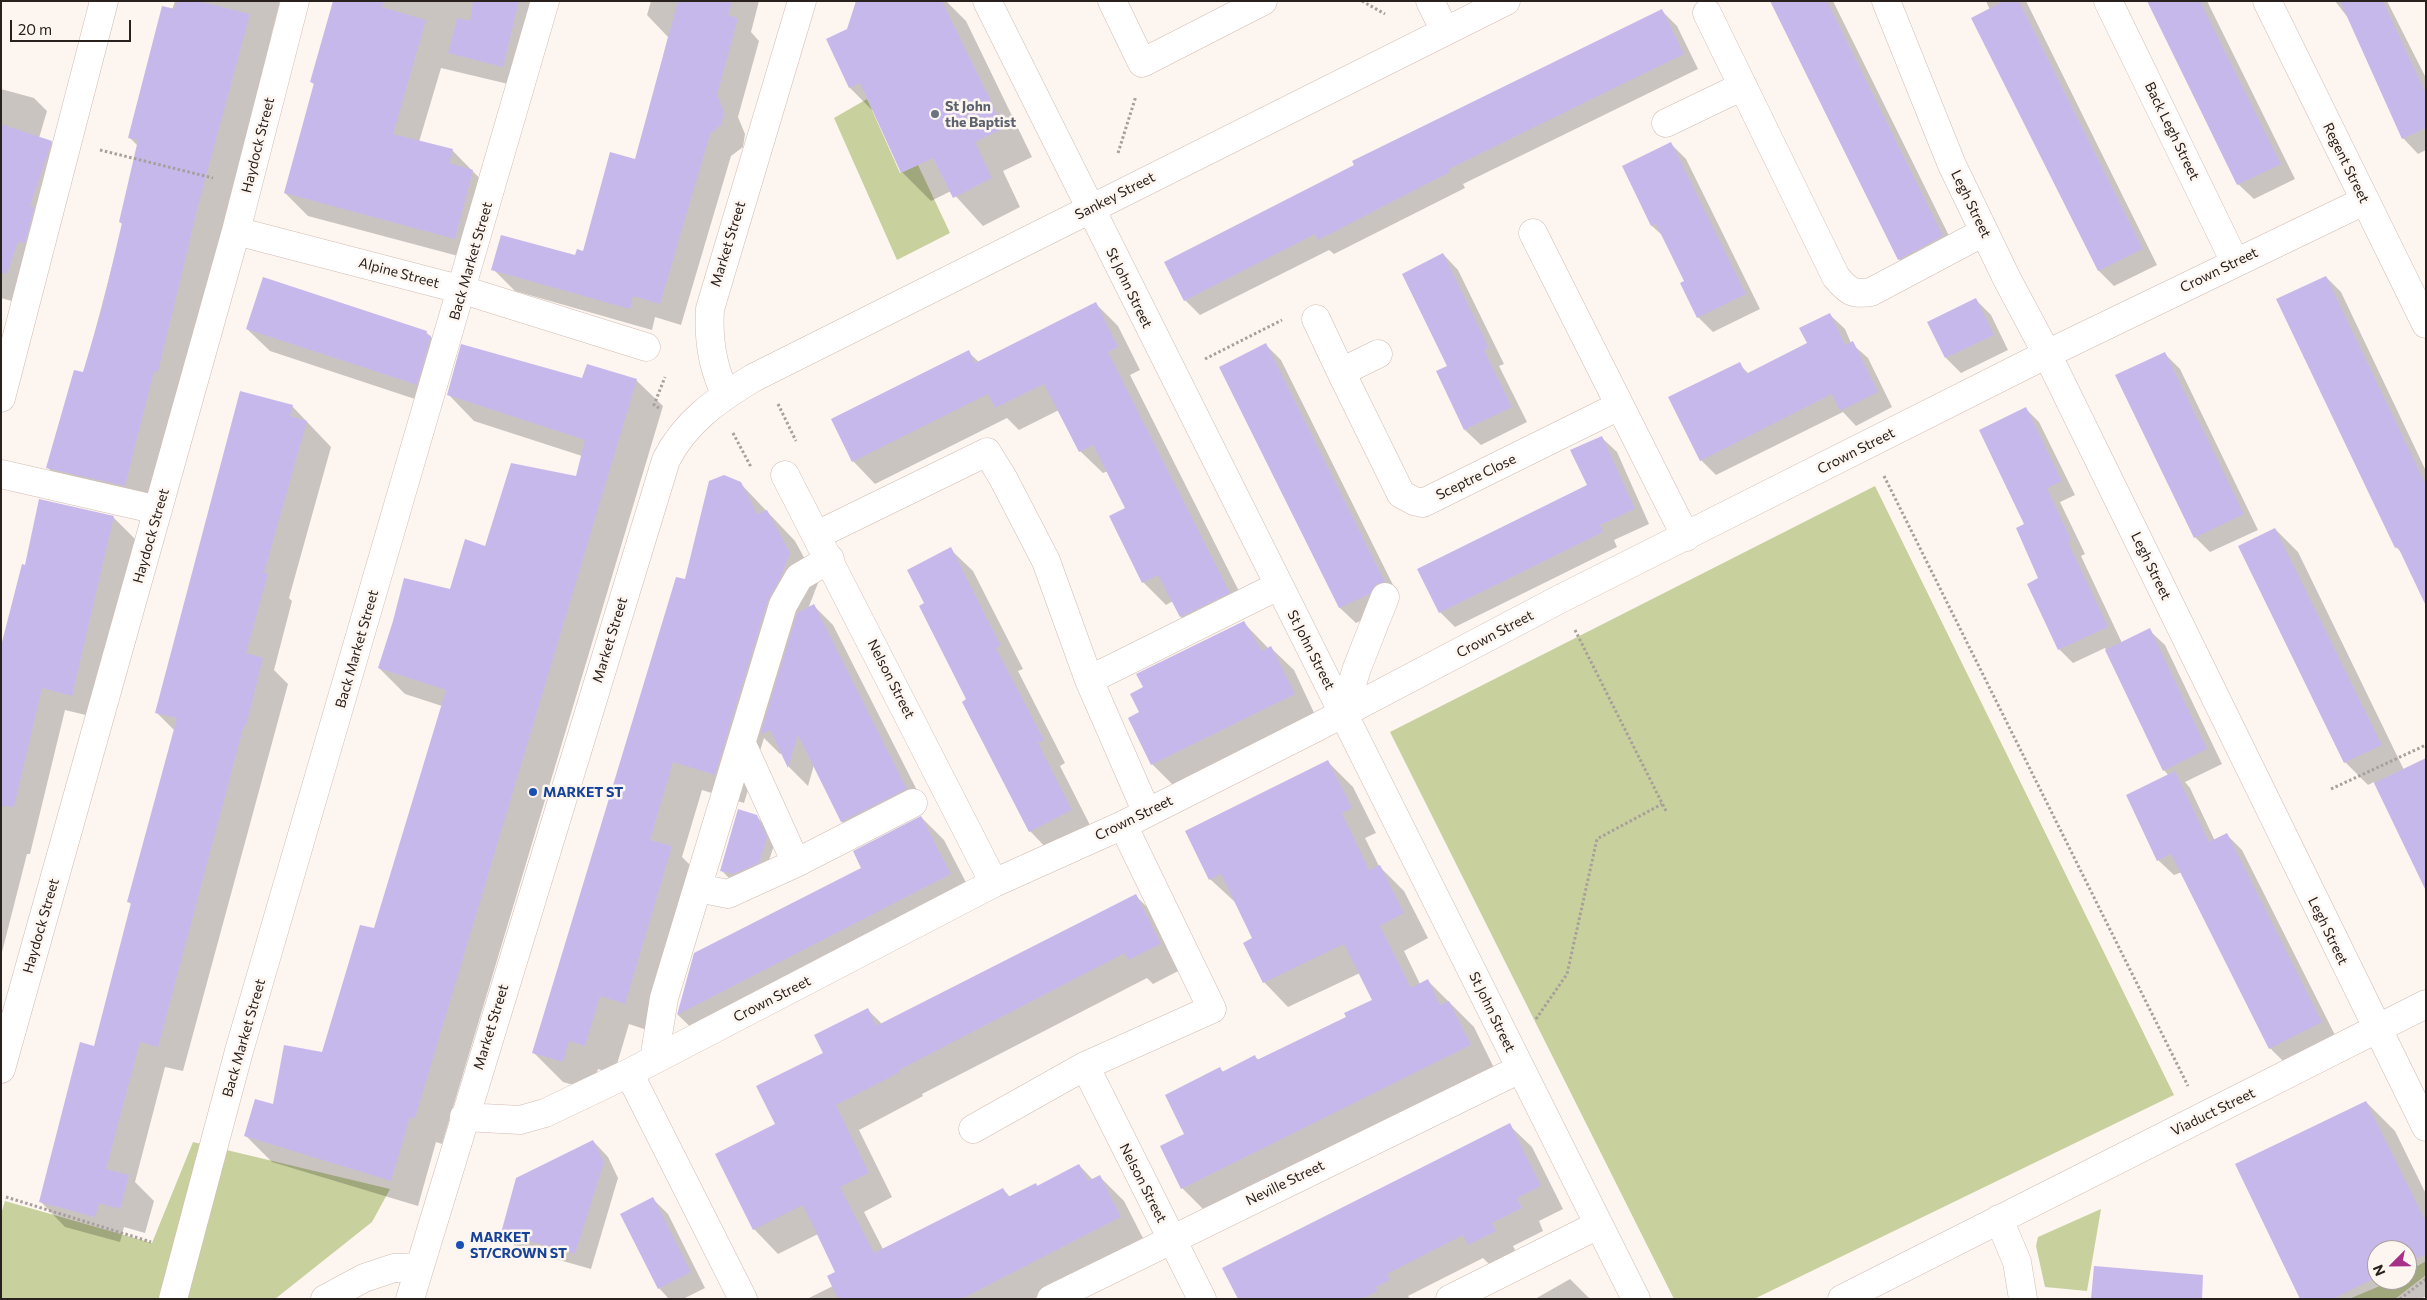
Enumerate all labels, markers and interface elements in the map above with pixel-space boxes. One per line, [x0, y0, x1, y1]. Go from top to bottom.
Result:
scale bar [12, 10, 134, 42]
text: 20 m [18, 20, 52, 38]
street label: Back Legh Street [2141, 79, 2203, 183]
street label: Haydock Street [238, 95, 278, 195]
place label: St John the Baptist [945, 98, 1016, 130]
marker: St John the Baptist [929, 108, 941, 120]
street label: Regent Street [2319, 120, 2373, 206]
street label: Legh Street [1947, 167, 1995, 241]
street label: Sankey Street [1072, 169, 1158, 223]
street label: Market Street [707, 199, 749, 289]
street label: Back Market Street [446, 200, 496, 322]
street label: Crown Street [2177, 244, 2261, 296]
street label: St John Street [1102, 245, 1156, 331]
street label: Alpine Street [357, 254, 441, 292]
street label: Crown Street [1815, 424, 1897, 478]
street label: Sceptre Close [1433, 450, 1519, 504]
street label: Haydock Street [129, 487, 173, 585]
street label: Legh Street [2127, 529, 2175, 603]
street label: Back Market Street [332, 588, 382, 710]
street label: Market Street [589, 595, 631, 685]
street label: St John Street [1284, 607, 1338, 693]
street label: Crown Street [1454, 607, 1536, 661]
street label: Nelson Street [864, 637, 918, 721]
place label: MARKET ST [543, 784, 623, 800]
marker: MARKET ST [527, 786, 539, 798]
street label: Crown Street [1092, 792, 1176, 844]
street label: Haydock Street [19, 877, 63, 975]
street label: Legh Street [2304, 894, 2352, 968]
street label: St John Street [1465, 969, 1519, 1055]
street label: Crown Street [731, 972, 813, 1026]
street label: Back Market Street [219, 977, 269, 1099]
street label: Market Street [470, 982, 512, 1072]
street label: Viaduct Street [2168, 1084, 2258, 1140]
street label: Nelson Street [1116, 1141, 1170, 1225]
street label: Neville Street [1243, 1157, 1327, 1209]
place label: MARKET ST/CROWN ST [470, 1229, 567, 1262]
marker: MARKET ST/CROWN ST [454, 1239, 466, 1251]
north arrow [2367, 1240, 2417, 1290]
text: N [2369, 1263, 2389, 1279]

